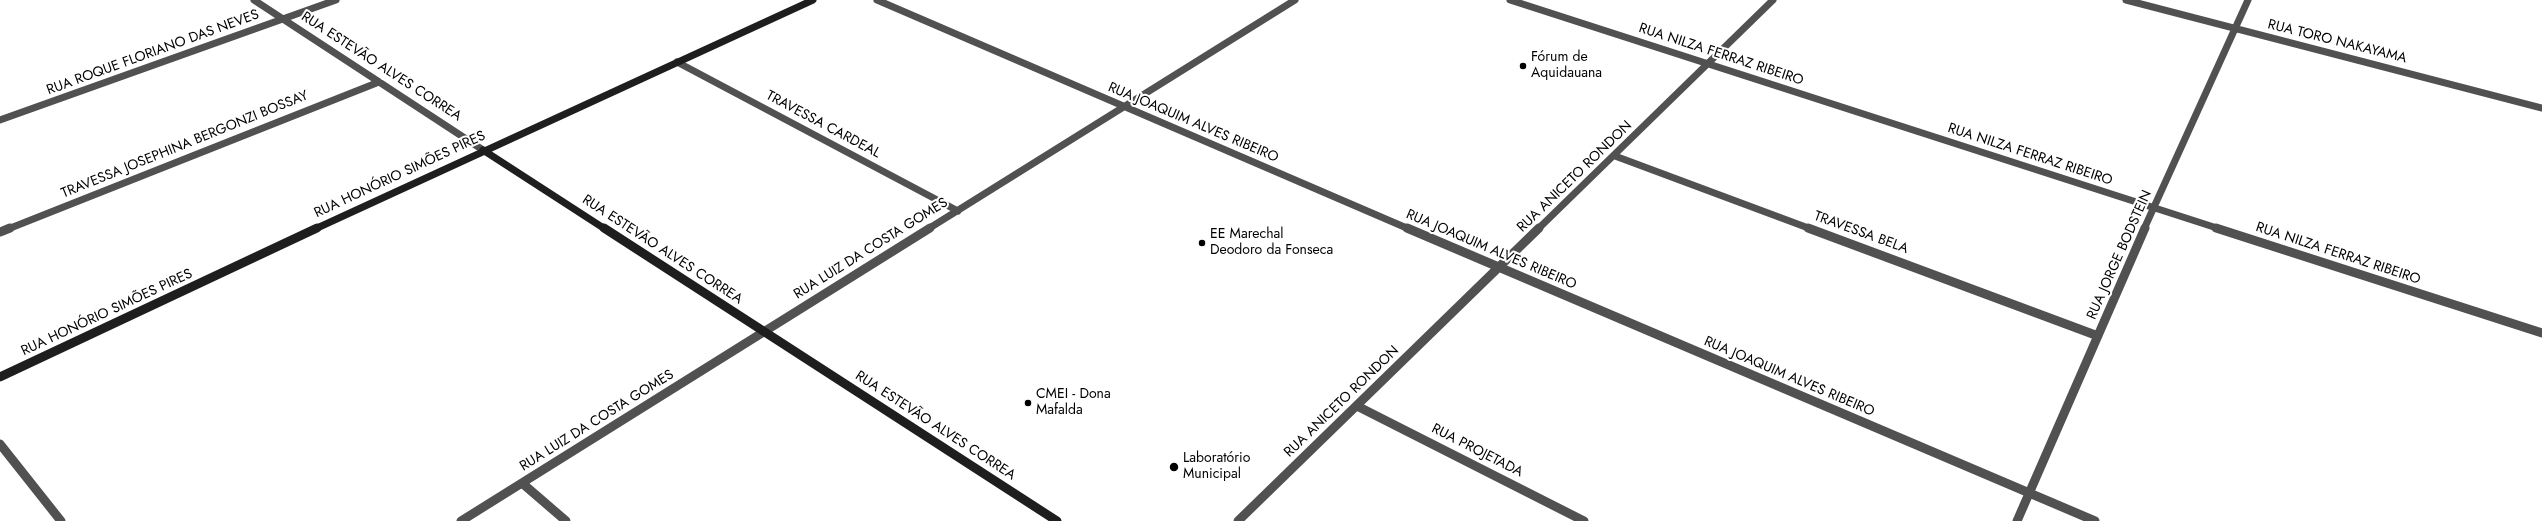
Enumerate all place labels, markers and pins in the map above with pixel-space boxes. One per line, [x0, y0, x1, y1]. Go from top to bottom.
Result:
place label: Fórum de Aquidauana [1531, 50, 1602, 82]
marker: Fórum de Aquidauana [1518, 61, 1528, 71]
place label: EE Marechal Deodoro da Fonseca [1210, 227, 1333, 260]
marker: EE Marechal Deodoro da Fonseca [1197, 238, 1207, 248]
place label: CMEI - Dona Mafalda [1036, 387, 1111, 420]
marker: CMEI - Dona Mafalda [1023, 398, 1033, 408]
place label: Laboratório Municipal [1183, 451, 1250, 484]
marker: Laboratório Municipal [1168, 461, 1180, 473]

